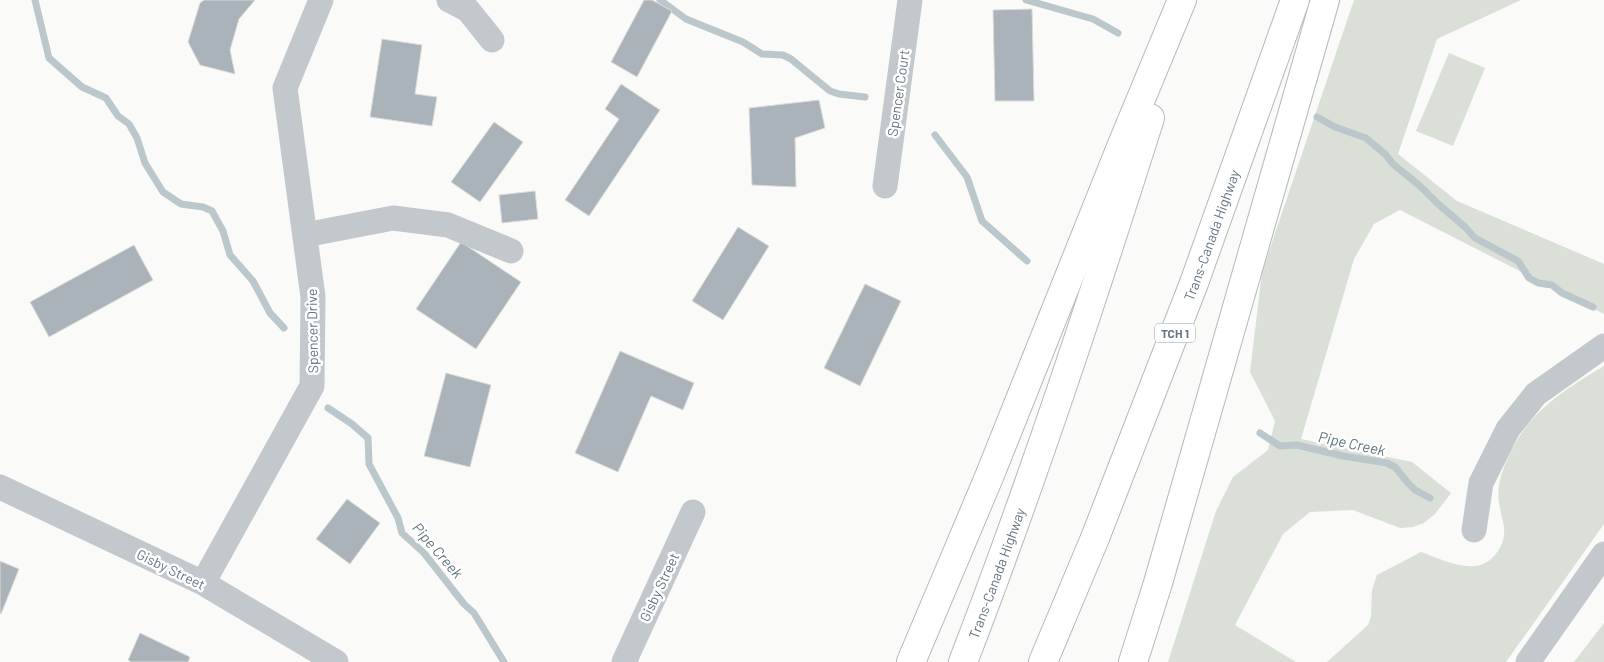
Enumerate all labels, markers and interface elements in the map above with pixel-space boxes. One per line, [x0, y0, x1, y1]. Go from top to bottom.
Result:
street label: Spencer Court [884, 49, 912, 137]
street label: Trans-Canada Highway [1180, 166, 1243, 303]
street label: Spencer Drive [303, 289, 321, 373]
road number: TCH 1 [1155, 323, 1195, 342]
water label: Pipe Creek [1317, 427, 1388, 459]
street label: Trans-Canada Highway [964, 505, 1028, 641]
water label: Pipe Creek [409, 519, 467, 582]
street label: Gisby Street [134, 545, 208, 593]
street label: Gisby Street [636, 550, 682, 624]

